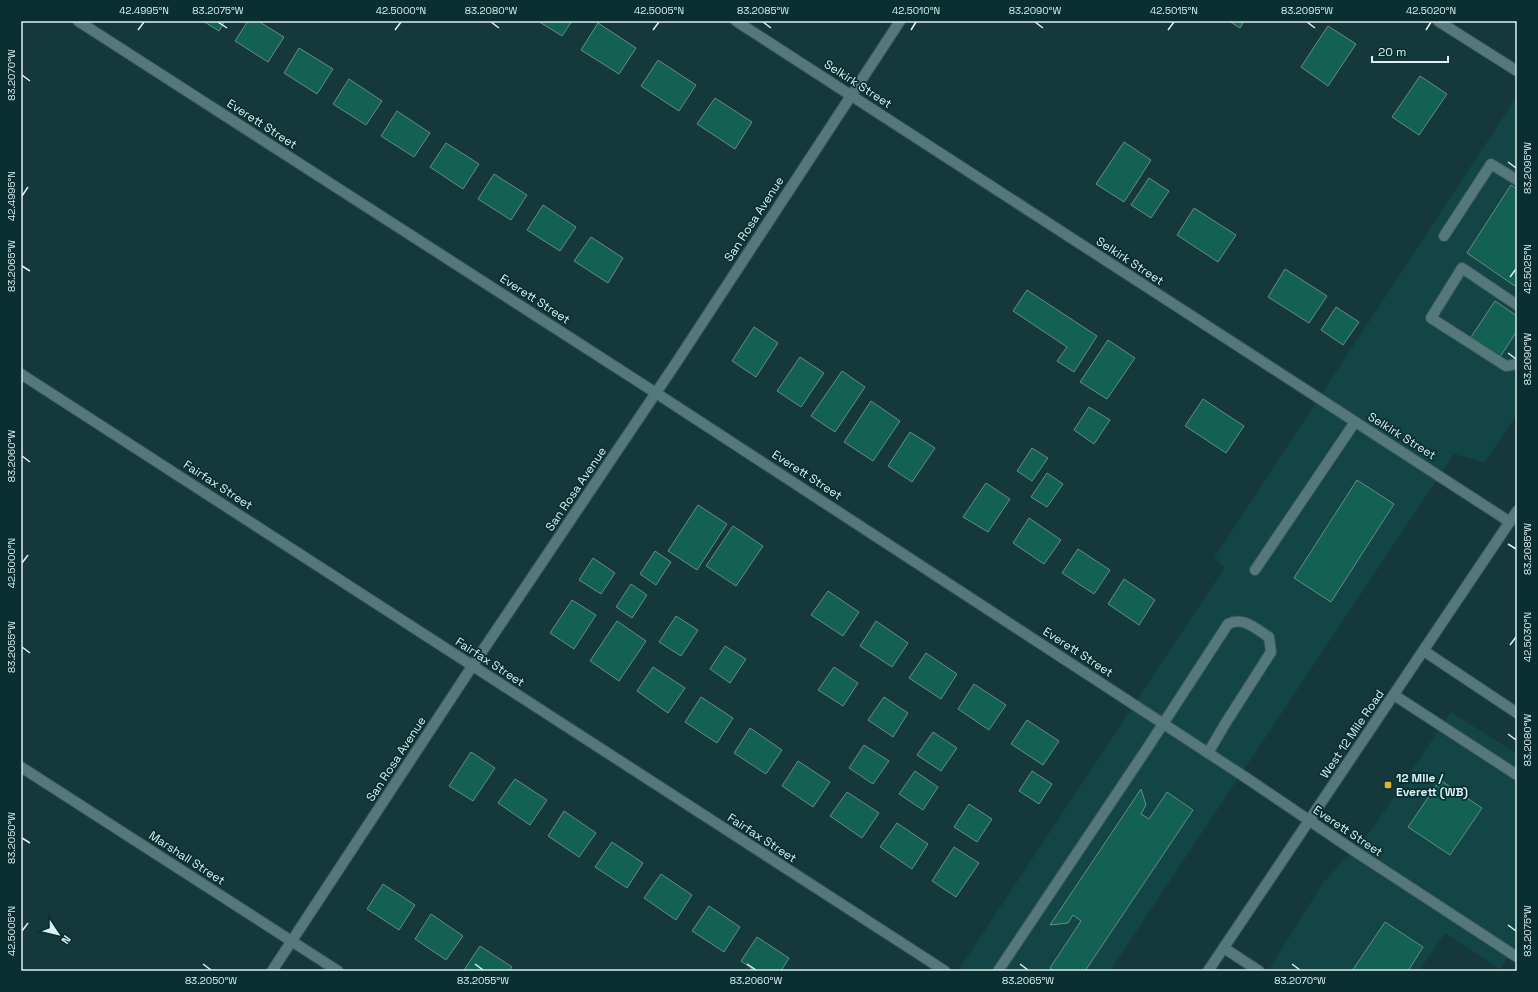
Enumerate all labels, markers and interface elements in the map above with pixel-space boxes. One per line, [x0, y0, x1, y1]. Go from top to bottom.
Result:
text: 42.4995°N [119, 4, 169, 17]
text: 83.2075°W [192, 4, 244, 17]
text: 42.5000°N [376, 4, 426, 17]
text: 83.2080°W [465, 4, 517, 17]
text: 42.5005°N [634, 4, 684, 17]
text: 83.2085°W [737, 4, 789, 17]
text: 42.5010°N [892, 4, 940, 17]
text: 83.2090°W [1009, 4, 1061, 17]
text: 42.5015°N [1150, 4, 1198, 17]
text: 83.2095°W [1281, 4, 1333, 17]
text: 42.5020°N [1406, 4, 1456, 17]
scale bar [1372, 38, 1448, 64]
text: 20 m [1378, 44, 1406, 60]
text: 83.2070°W [5, 49, 18, 101]
street label: Selkirk Street [821, 56, 895, 112]
street label: Everett Street [224, 95, 300, 153]
text: 83.2095°W [1521, 142, 1534, 194]
text: 42.4995°N [5, 171, 18, 221]
street label: San Rosa Avenue [721, 173, 787, 265]
street label: Selkirk Street [1093, 233, 1167, 289]
text: 83.2065°W [5, 240, 18, 292]
text: 42.5025°N [1521, 244, 1534, 294]
street label: Everett Street [497, 270, 573, 328]
text: 83.2090°W [1521, 333, 1534, 385]
street label: Selkirk Street [1365, 409, 1439, 463]
text: 83.2060°W [5, 430, 18, 482]
street label: San Rosa Avenue [542, 444, 610, 534]
street label: Everett Street [769, 446, 845, 504]
street label: Fairfax Street [180, 457, 256, 513]
text: 83.2085°W [1521, 523, 1534, 575]
text: 42.5000°N [5, 538, 18, 588]
text: 42.5030°N [1521, 612, 1534, 662]
text: 83.2055°W [5, 621, 18, 673]
street label: Everett Street [1040, 623, 1116, 681]
street label: Fairfax Street [452, 634, 528, 690]
street label: West 12 Mile Road [1316, 687, 1388, 781]
street label: San Rosa Avenue [363, 713, 429, 805]
text: 83.2080°W [1521, 714, 1534, 766]
place label: 12 Mile / Everett (WB) [1396, 770, 1468, 800]
marker: 12 Mile / Everett (WB) [1383, 780, 1393, 790]
street label: Everett Street [1310, 802, 1386, 860]
street label: Fairfax Street [724, 810, 800, 866]
text: 83.2050°W [5, 812, 18, 864]
street label: Marshall Street [146, 827, 228, 889]
text: 83.2075°W [1521, 905, 1534, 957]
text: 42.5005°N [5, 906, 18, 956]
north arrow [38, 914, 78, 954]
text: N [58, 933, 74, 947]
text: 83.2050°W [185, 974, 237, 987]
text: 83.2055°W [457, 974, 509, 987]
text: 83.2060°W [730, 974, 782, 987]
text: 83.2065°W [1002, 974, 1054, 987]
text: 83.2070°W [1274, 974, 1326, 987]

